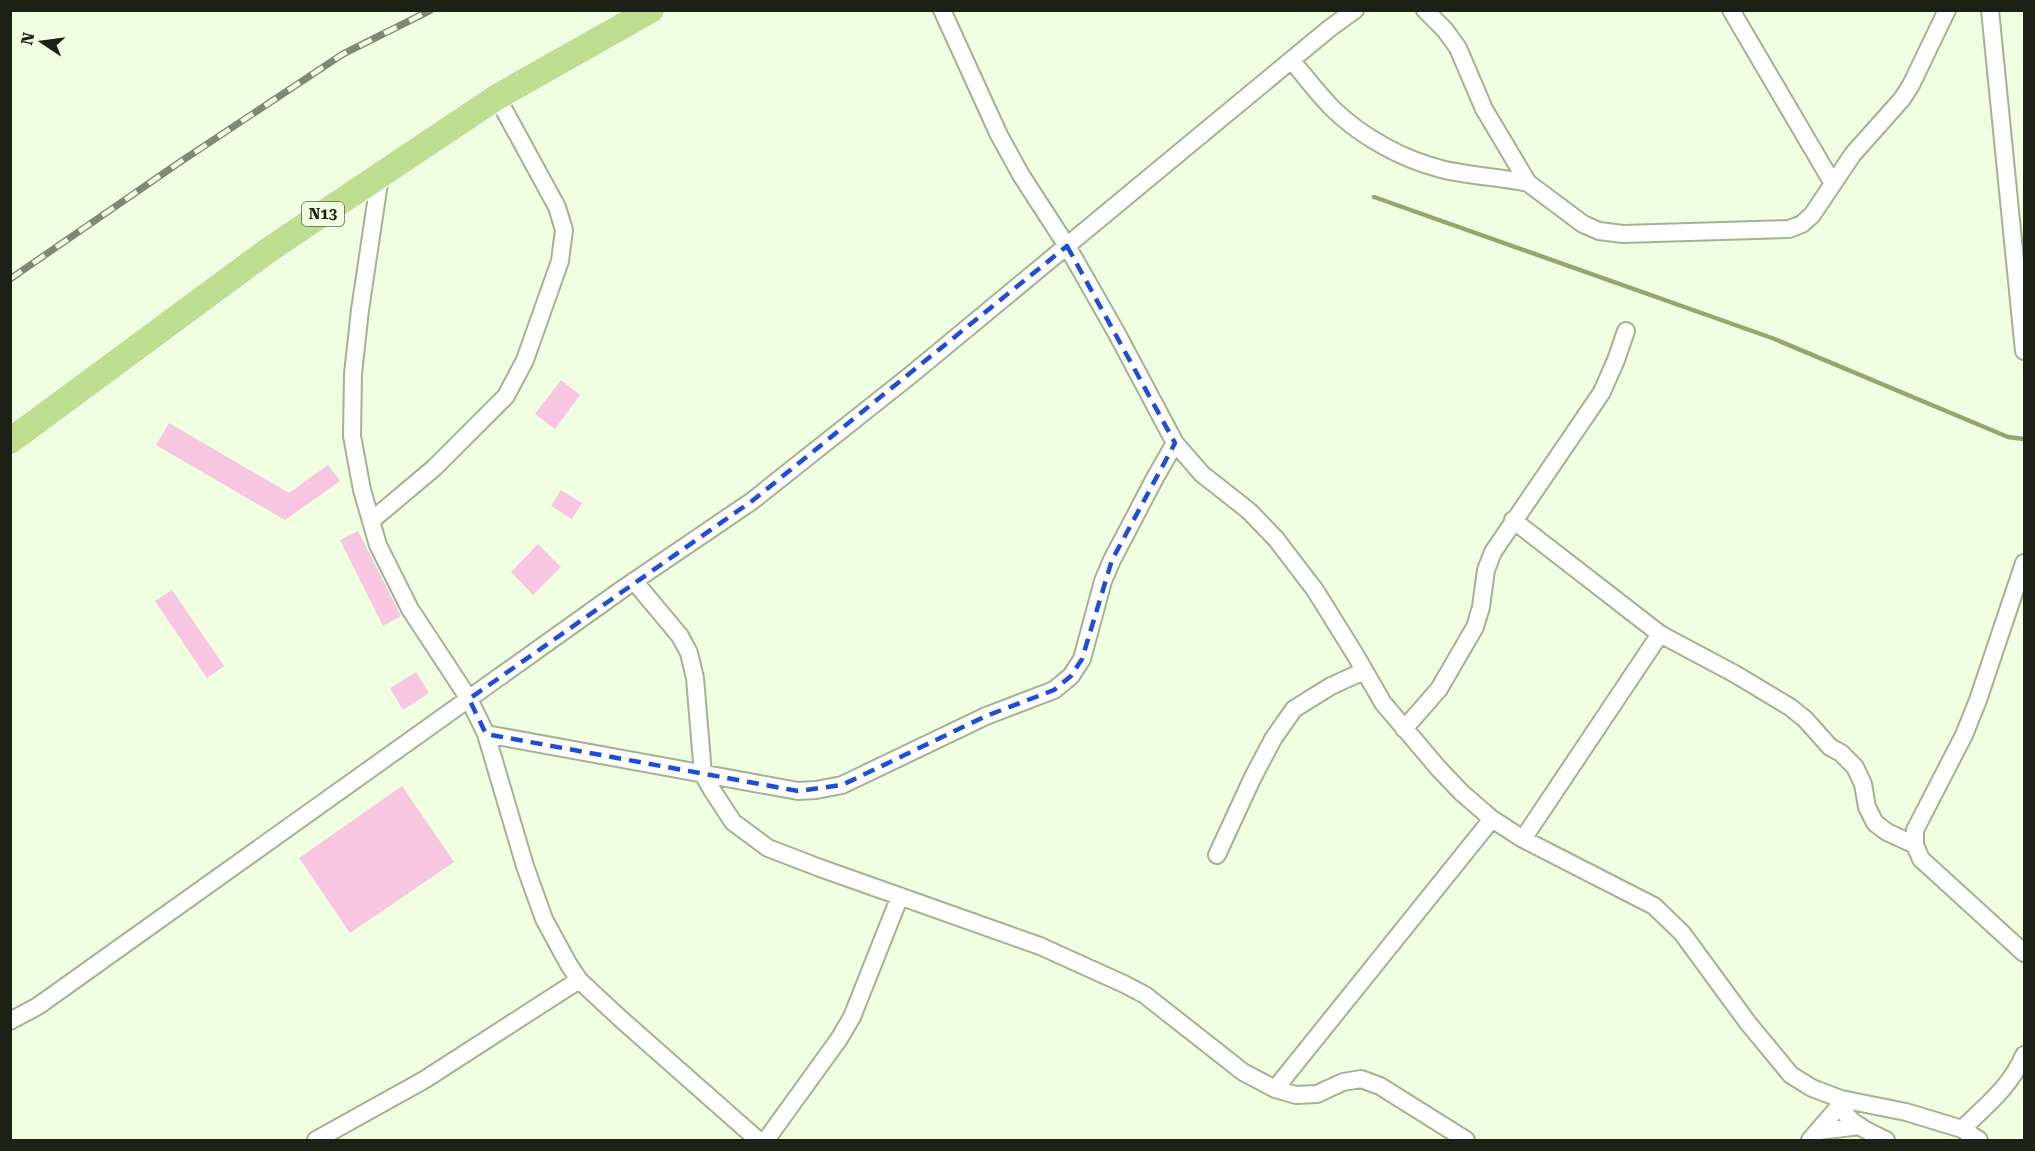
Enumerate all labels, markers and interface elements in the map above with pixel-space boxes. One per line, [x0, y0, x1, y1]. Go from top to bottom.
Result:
north arrow [12, 12, 72, 72]
text: N [17, 31, 39, 47]
road number: N13 [302, 202, 344, 226]

